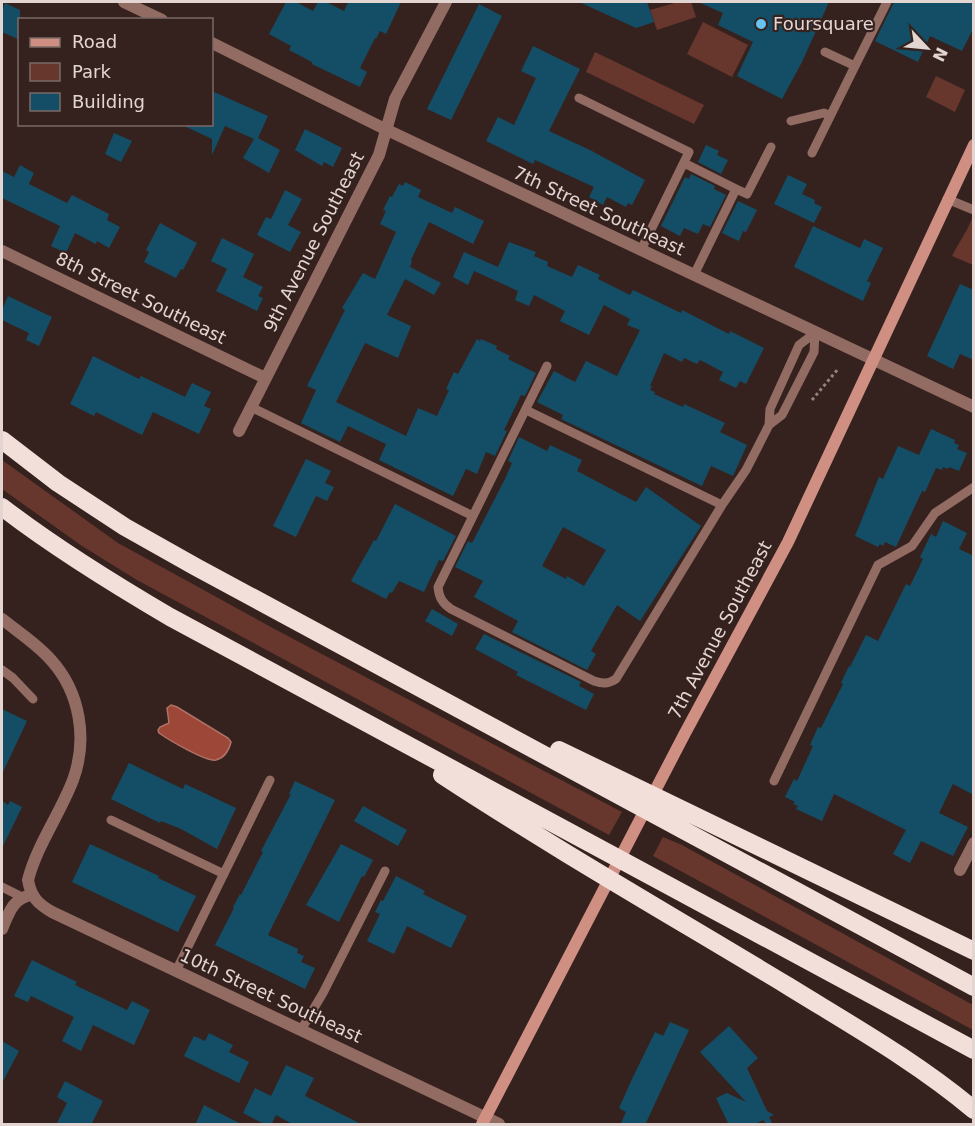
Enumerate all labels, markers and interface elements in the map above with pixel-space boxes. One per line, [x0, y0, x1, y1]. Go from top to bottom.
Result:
place label: Foursquare [773, 13, 874, 34]
marker: Foursquare [754, 17, 768, 31]
legend [18, 18, 213, 126]
north arrow [897, 18, 957, 78]
text: Road [72, 31, 117, 52]
text: N [929, 44, 952, 65]
text: Park [72, 61, 111, 82]
text: Building [72, 91, 145, 112]
street label: 9th Avenue Southeast [259, 148, 368, 335]
street label: 7th Street Southeast [510, 162, 688, 260]
street label: 8th Street Southeast [53, 247, 230, 348]
street label: 7th Avenue Southeast [664, 537, 776, 723]
street label: 10th Street Southeast [177, 944, 366, 1047]

